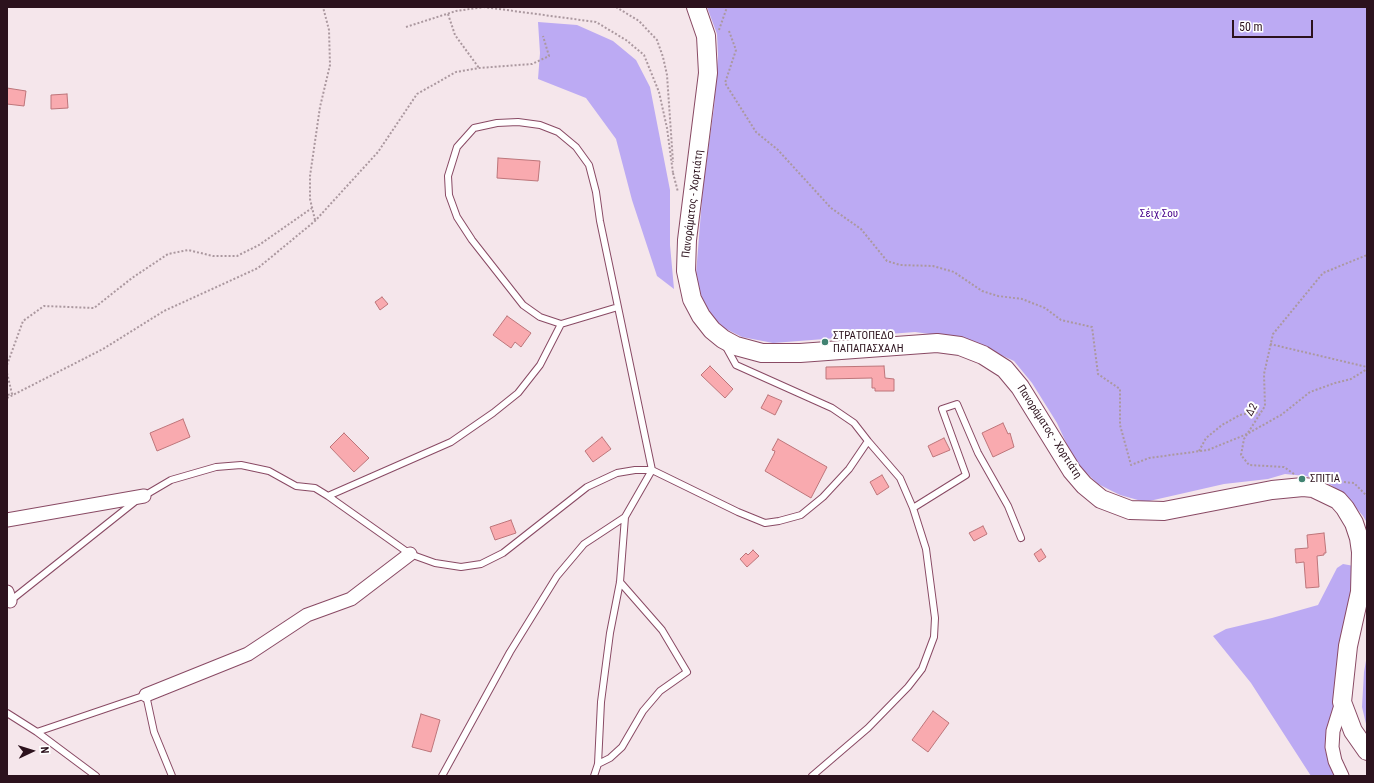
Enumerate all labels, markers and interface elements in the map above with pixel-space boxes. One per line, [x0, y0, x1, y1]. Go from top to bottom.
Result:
scale bar [1234, 12, 1315, 38]
text: 50 m [1239, 20, 1263, 34]
street label: Πανοράματος - Χορτιάτη [680, 149, 706, 259]
park label: Σέιχ Σου [1140, 207, 1178, 221]
place label: ΣΤΡΑΤΟΠΕΔΟ ΠΑΠΑΠΑΣΧΑΛΗ [833, 329, 904, 355]
marker: ΣΤΡΑΤΟΠΕΔΟ ΠΑΠΑΠΑΣΧΑΛΗ [820, 337, 830, 347]
street label: Πανοράματος - Χορτιάτη [1014, 383, 1084, 481]
street label: Δ2 [1243, 401, 1261, 419]
place label: ΣΠΙΤΙΑ [1310, 472, 1340, 486]
marker: ΣΠΙΤΙΑ [1297, 474, 1307, 484]
north arrow [12, 731, 52, 771]
text: N [38, 746, 51, 754]

